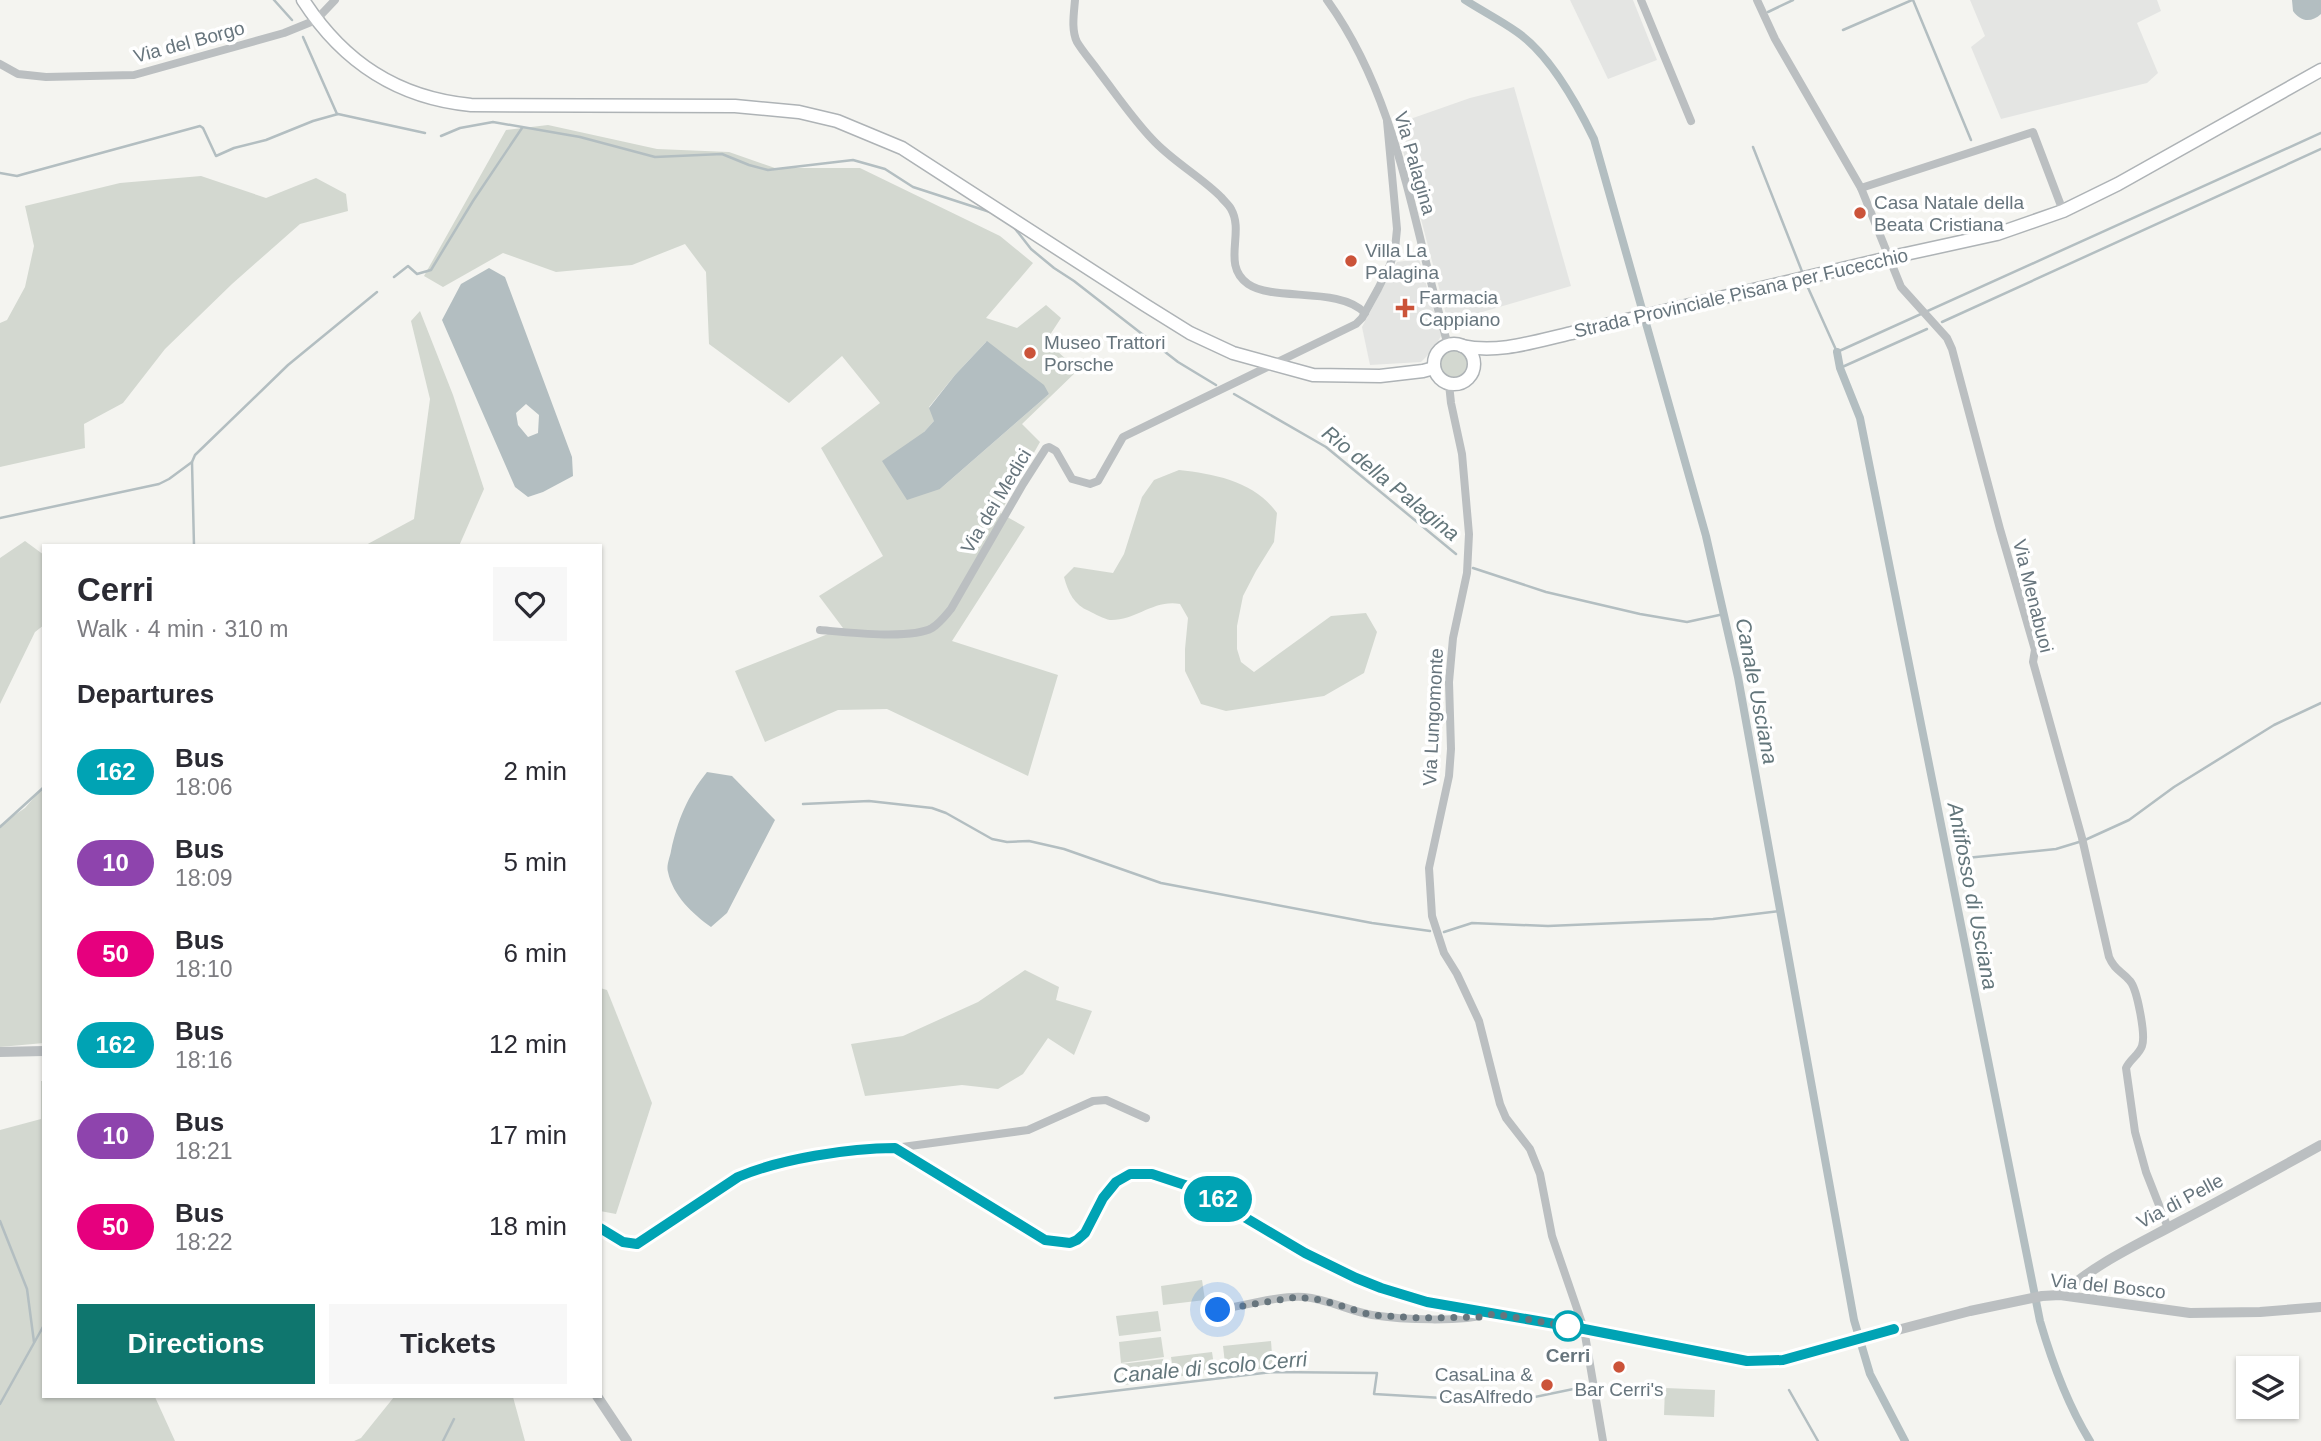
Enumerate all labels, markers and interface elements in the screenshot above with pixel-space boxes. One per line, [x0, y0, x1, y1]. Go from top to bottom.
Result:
street label: Via del Borgo [131, 17, 247, 67]
street label: Via Palagina [1390, 109, 1440, 217]
place label: Casa Natale della Beata Cristiana [1874, 192, 2024, 235]
marker: Casa Natale della Beata Cristiana [1852, 205, 1868, 221]
place label: Villa La Palagina [1365, 240, 1439, 283]
street label: Strada Provinciale Pisana per Fucecchio [1572, 244, 1910, 342]
marker: Villa La Palagina [1343, 253, 1359, 269]
place label: Farmacia Cappiano [1419, 287, 1500, 330]
marker: Farmacia Cappiano [1397, 300, 1413, 316]
place label: Museo Trattori Porsche [1044, 332, 1165, 375]
marker: Museo Trattori Porsche [1022, 345, 1038, 361]
water label: Rio della Palagina [1318, 421, 1464, 545]
street label: Via dei Medici [957, 445, 1035, 557]
street label: Via Menabuoi [2009, 537, 2057, 655]
button: heart [493, 567, 567, 641]
text: Cerri [77, 571, 154, 608]
text: Walk · 4 min · 310 m [77, 616, 288, 642]
water label: Canale Usciana [1732, 616, 1782, 766]
street label: Via Lungomonte [1419, 648, 1447, 786]
text: Departures [77, 679, 214, 709]
text: Bus [175, 743, 224, 773]
text: 2 min [503, 756, 567, 786]
text: 162 [95, 758, 136, 785]
text: 18:06 [175, 774, 233, 800]
water label: Antifosso di Usciana [1943, 798, 2002, 992]
text: Bus [175, 834, 224, 864]
text: 5 min [503, 847, 567, 877]
text: 10 [102, 849, 129, 876]
text: 18:09 [175, 865, 233, 891]
text: Bus [175, 925, 224, 955]
text: 6 min [503, 938, 567, 968]
text: 50 [102, 940, 129, 967]
text: 18:10 [175, 956, 233, 982]
text: Bus [175, 1016, 224, 1046]
text: 12 min [489, 1029, 567, 1059]
text: 162 [95, 1031, 136, 1058]
text: 18:16 [175, 1047, 233, 1073]
text: Bus [175, 1107, 224, 1137]
text: 17 min [489, 1120, 567, 1150]
text: 10 [102, 1122, 129, 1149]
text: 18:21 [175, 1138, 233, 1164]
street label: Via di Pelle [2133, 1169, 2227, 1233]
line badge: 162 [1178, 1176, 1258, 1222]
text: 162 [1198, 1185, 1238, 1212]
text: Bus [175, 1198, 224, 1228]
text: 18 min [489, 1211, 567, 1241]
text: 50 [102, 1213, 129, 1240]
text: 18:22 [175, 1229, 233, 1255]
street label: Via del Bosco [2049, 1270, 2167, 1302]
your location [1200, 1292, 1235, 1327]
button: Directions [77, 1304, 315, 1384]
button: Tickets [329, 1304, 567, 1384]
marker: Cerri [1553, 1311, 1583, 1341]
place label: Cerri [1546, 1345, 1590, 1366]
water label: Canale di scolo Cerri [1112, 1347, 1309, 1387]
map controls [2236, 1356, 2299, 1419]
button: layers [2236, 1356, 2299, 1419]
marker: Bar Cerri's [1611, 1359, 1627, 1375]
place label: CasaLina & CasAlfredo [1435, 1364, 1533, 1407]
marker: CasaLina & CasAlfredo [1539, 1377, 1555, 1393]
place label: Bar Cerri's [1574, 1379, 1664, 1400]

